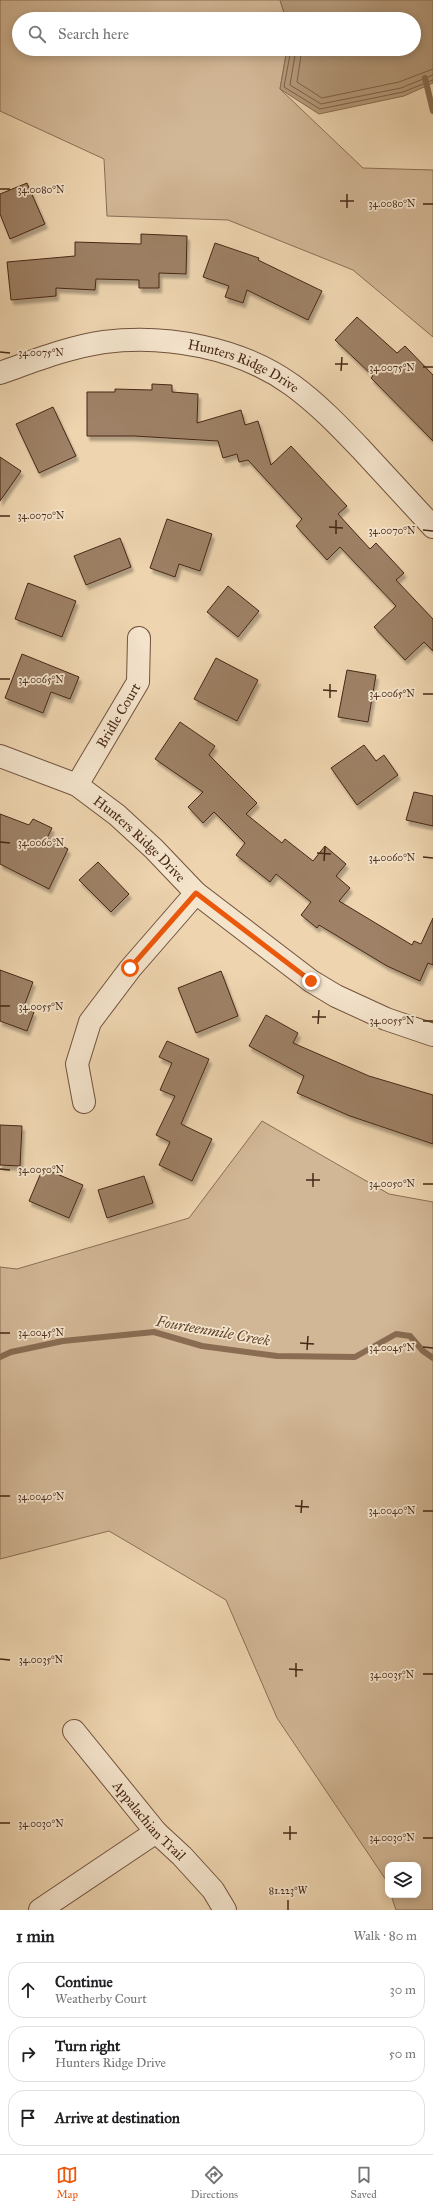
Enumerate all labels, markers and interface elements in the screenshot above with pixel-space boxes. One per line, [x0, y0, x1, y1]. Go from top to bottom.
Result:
search box [12, 12, 421, 56]
icon: search [26, 23, 48, 45]
text: Search here [58, 25, 129, 43]
text: 34.0080°N [18, 184, 65, 196]
text: 34.0080°N [369, 198, 416, 210]
street label: Hunters Ridge Drive [187, 336, 303, 397]
text: 34.0075°N [18, 347, 64, 359]
text: 34.0075°N [369, 362, 415, 374]
text: 34.0070°N [18, 510, 65, 522]
text: 34.0070°N [369, 525, 416, 537]
text: 34.0065°N [18, 674, 64, 686]
street label: Bridle Court [93, 680, 144, 751]
text: 34.0065°N [369, 688, 415, 700]
street label: Hunters Ridge Drive [90, 792, 189, 886]
text: 34.0060°N [18, 837, 65, 849]
text: 34.0060°N [369, 852, 416, 864]
route start [121, 959, 139, 977]
route end [302, 972, 320, 990]
text: 34.0055°N [19, 1001, 64, 1013]
text: 34.0055°N [370, 1015, 415, 1027]
text: 34.0050°N [18, 1164, 65, 1176]
text: 34.0050°N [369, 1178, 416, 1190]
water label: Fourteenmile Creek [153, 1312, 272, 1350]
text: 34.0045°N [18, 1327, 64, 1339]
text: 34.0045°N [369, 1342, 415, 1354]
text: 34.0040°N [17, 1491, 65, 1503]
text: 34.0040°N [368, 1505, 416, 1517]
text: 34.0035°N [19, 1654, 64, 1666]
text: 34.0035°N [370, 1669, 415, 1681]
street label: Appalachian Trail [108, 1777, 190, 1864]
text: 34.0030°N [18, 1818, 64, 1830]
text: 34.0030°N [369, 1832, 415, 1844]
map controls [385, 1862, 421, 1898]
button: layers [385, 1862, 421, 1898]
text: 81.223°W [269, 1885, 308, 1897]
text: 1 min [16, 1926, 55, 1947]
text: Walk · 80 m [354, 1928, 417, 1944]
text: Continue [55, 1973, 113, 1991]
icon: ahead [17, 1979, 39, 2001]
text: 30 m [390, 1982, 416, 1998]
text: Weatherby Court [55, 1991, 147, 2007]
text: Turn right [55, 2037, 120, 2055]
icon: right [17, 2043, 39, 2065]
text: 50 m [389, 2046, 416, 2062]
text: Hunters Ridge Drive [55, 2055, 166, 2071]
icon: arrive [17, 2107, 39, 2129]
text: Arrive at destination [55, 2109, 180, 2127]
tab: Map [56, 2164, 78, 2201]
tab: Directions [191, 2164, 238, 2201]
tab: Saved [351, 2164, 377, 2201]

